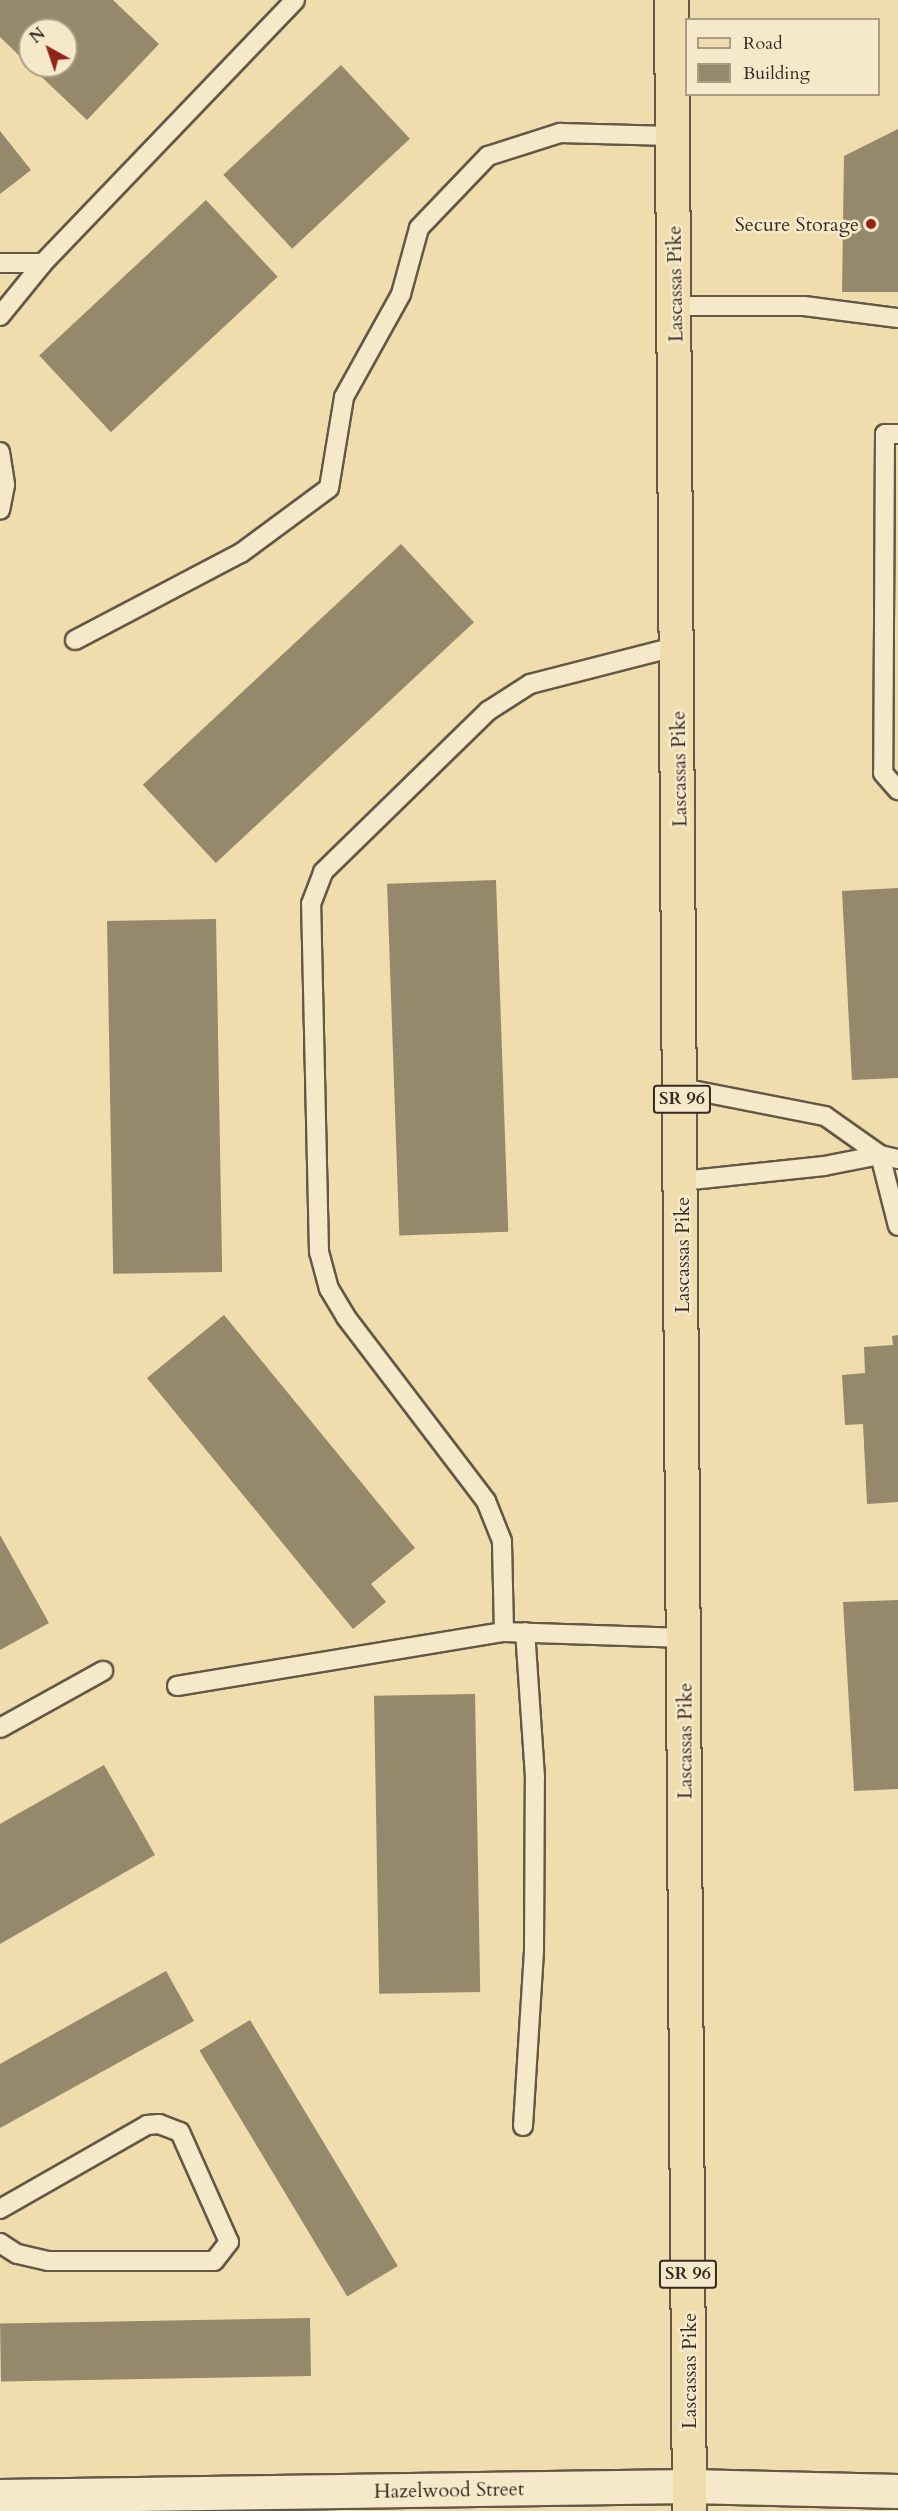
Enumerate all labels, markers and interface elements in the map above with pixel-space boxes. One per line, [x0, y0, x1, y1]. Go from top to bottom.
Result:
north arrow [18, 18, 78, 78]
legend [685, 18, 880, 96]
text: N [25, 23, 50, 49]
text: Road [743, 31, 783, 56]
text: Building [743, 61, 810, 86]
place label: Secure Storage [735, 212, 859, 236]
marker: Secure Storage [864, 217, 878, 231]
street label: Lascassas Pike [662, 226, 688, 342]
street label: Lascassas Pike [666, 711, 692, 827]
road number: SR 96 [652, 1084, 712, 1114]
street label: Lascassas Pike [670, 1197, 694, 1313]
street label: Lascassas Pike [673, 1683, 697, 1799]
road number: SR 96 [658, 2259, 718, 2289]
street label: Lascassas Pike [677, 2313, 701, 2429]
street label: Hazelwood Street [374, 2477, 524, 2503]

